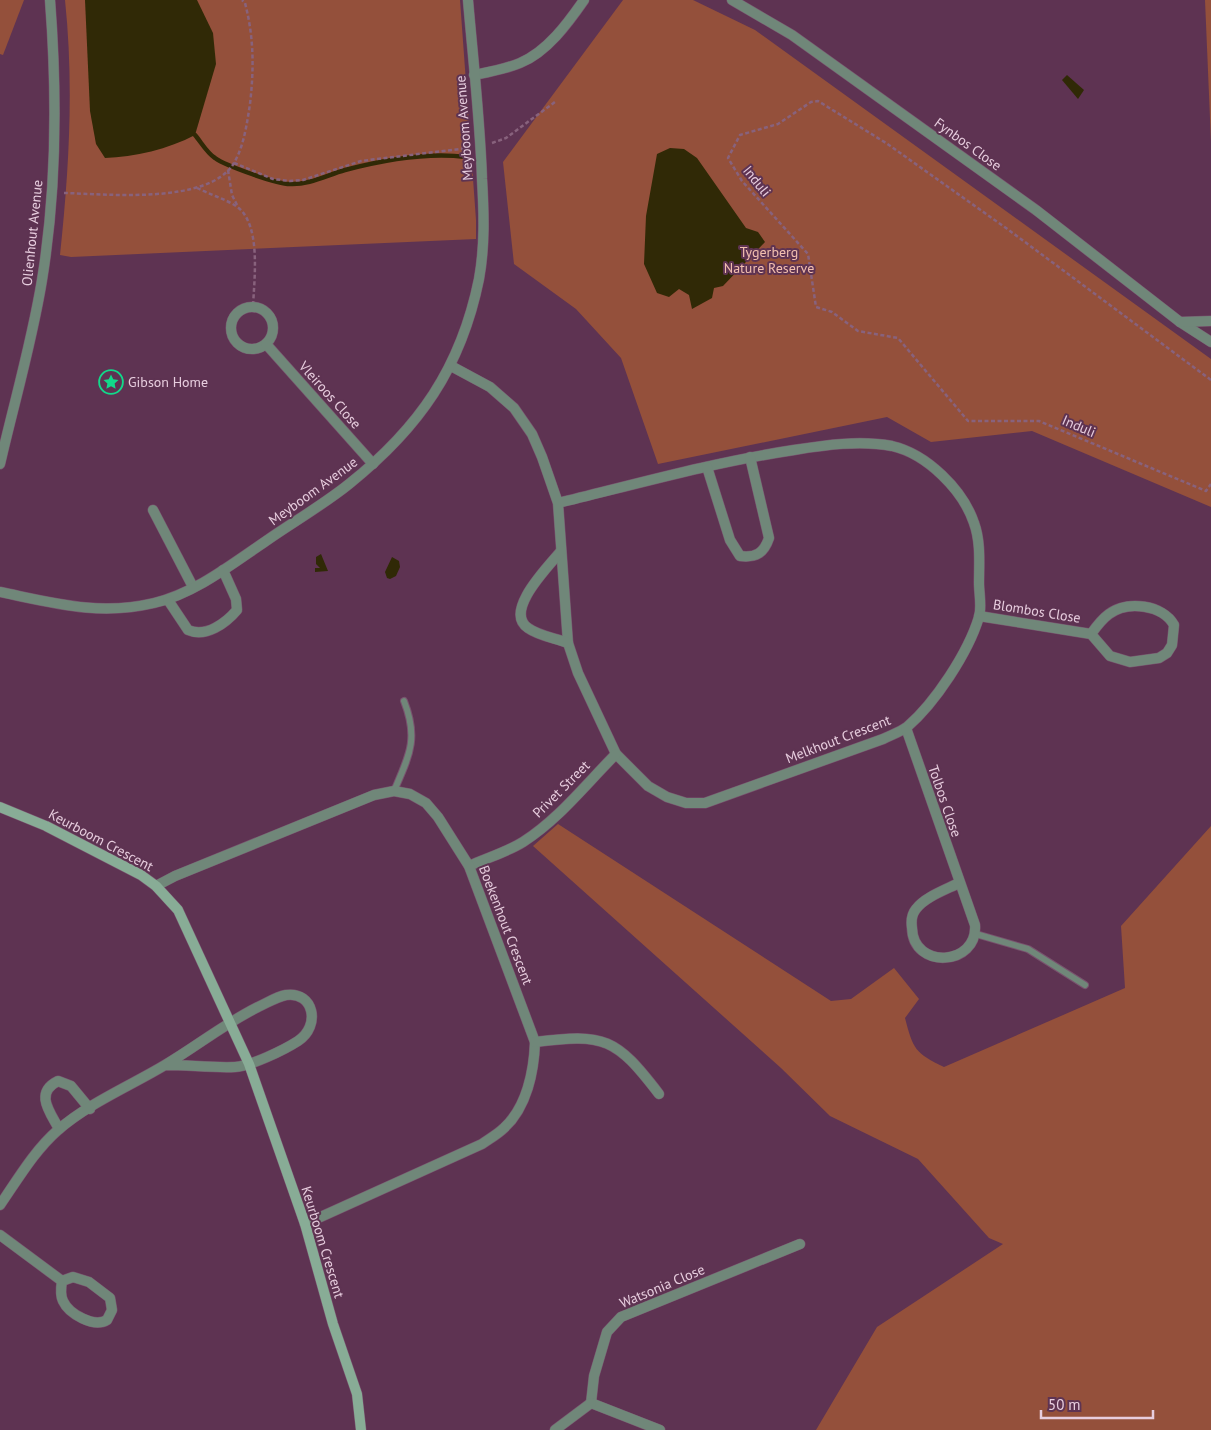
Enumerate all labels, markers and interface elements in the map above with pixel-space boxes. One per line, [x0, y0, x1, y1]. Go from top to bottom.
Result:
street label: Meyboom Avenue [451, 75, 477, 181]
street label: Fynbos Close [931, 114, 1005, 174]
street label: Induli [739, 162, 775, 200]
street label: Olienhout Avenue [17, 179, 47, 287]
park label: Tygerberg Nature Reserve [724, 243, 814, 277]
street label: Vleiroos Close [294, 357, 365, 433]
place icon: Gibson Home [98, 369, 124, 395]
place label: Gibson Home [128, 373, 208, 391]
street label: Induli [1060, 411, 1098, 441]
street label: Meyboom Avenue [265, 453, 361, 529]
street label: Blombos Close [992, 595, 1082, 627]
street label: Melkhout Crescent [783, 711, 893, 767]
street label: Privet Street [529, 756, 594, 821]
street label: Tolbos Close [924, 763, 966, 839]
street label: Keurboom Crescent [46, 805, 157, 875]
street label: Boekenhout Crescent [475, 863, 537, 987]
street label: Keurboom Crescent [297, 1184, 349, 1300]
street label: Watsonia Close [617, 1260, 707, 1312]
scale bar [1041, 1388, 1154, 1420]
text: 50 m [1048, 1395, 1081, 1414]

